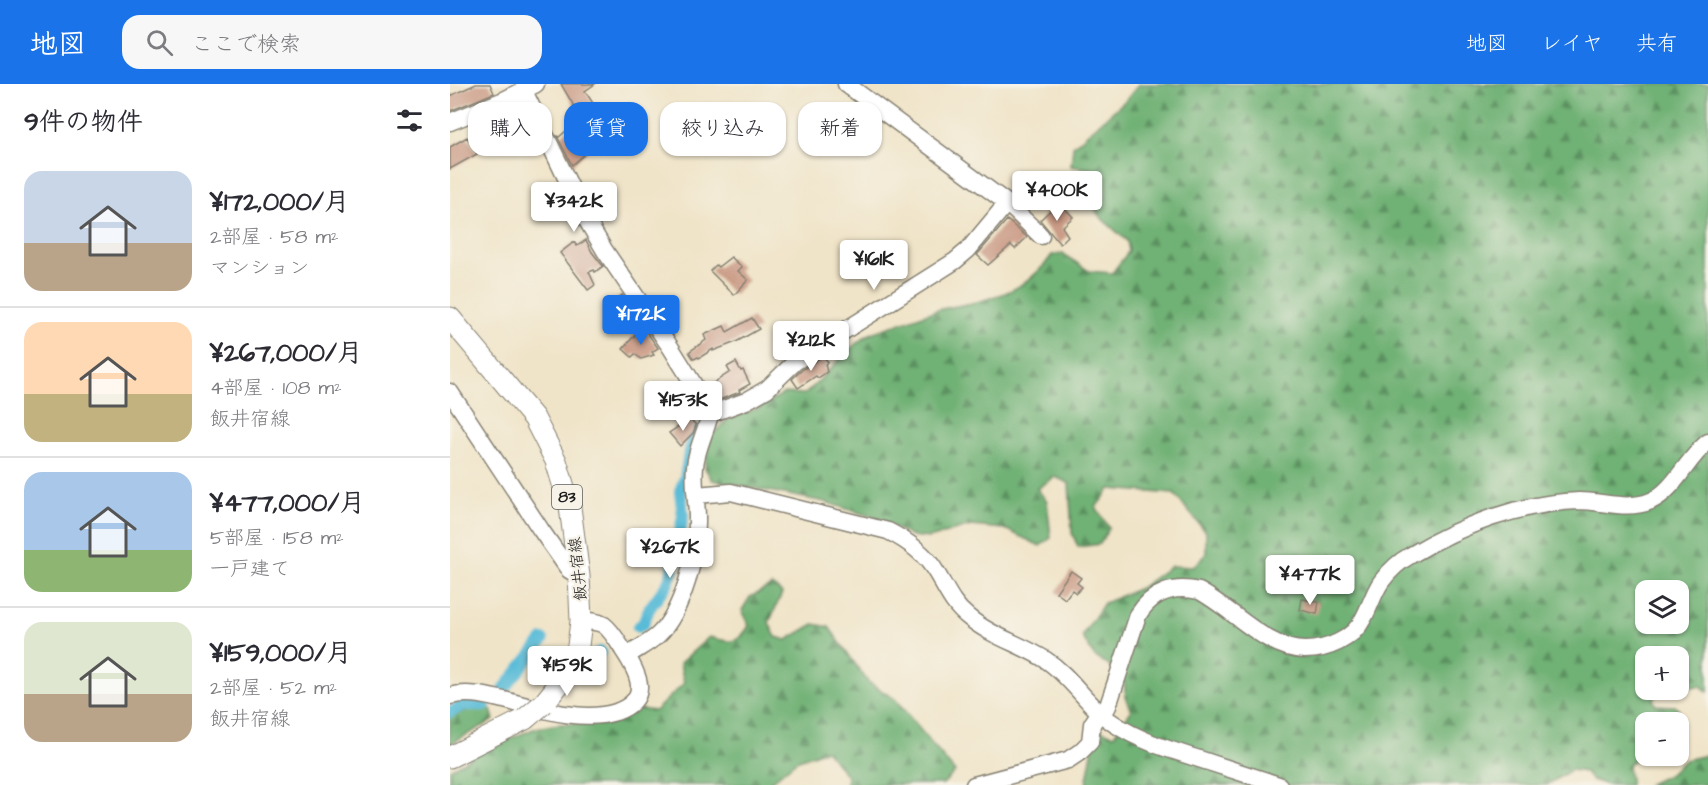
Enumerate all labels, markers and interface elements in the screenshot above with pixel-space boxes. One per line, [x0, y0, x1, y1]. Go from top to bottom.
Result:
search box [122, 15, 542, 69]
text: 地図 [30, 25, 86, 64]
icon: search [143, 26, 176, 59]
text: ここで検索 [191, 29, 301, 60]
text: 地図 [1466, 29, 1508, 58]
text: レイヤ [1541, 29, 1603, 58]
text: 共有 [1636, 29, 1678, 58]
chip: 購入 [468, 102, 552, 156]
chip: 賃貸 [564, 102, 648, 156]
chip: 絞り込み [660, 102, 786, 156]
chip: 新着 [798, 102, 882, 156]
text: 9件の物件 [24, 104, 143, 140]
icon: filters [393, 104, 426, 137]
pin: ¥400K [1015, 171, 1099, 222]
text: ¥400K [1026, 176, 1088, 204]
pin: ¥342K [532, 182, 616, 233]
text: ¥172,000/月 [210, 184, 350, 220]
text: ¥342K [545, 187, 603, 215]
icon: home [72, 195, 144, 267]
text: 2部屋 · 58 m² [210, 223, 338, 251]
pin: ¥161K [832, 240, 916, 291]
text: ¥161K [854, 245, 894, 273]
text: マンション [210, 254, 309, 282]
pin: ¥172K [599, 295, 683, 346]
text: ¥172K [616, 300, 666, 328]
pin: ¥212K [769, 321, 853, 372]
text: ¥212K [787, 326, 835, 354]
text: ¥267,000/月 [210, 335, 363, 371]
icon: home [72, 346, 144, 418]
text: 4部屋 · 108 m² [210, 374, 342, 402]
pin: ¥153K [641, 381, 725, 432]
text: ¥153K [658, 386, 708, 414]
text: 飯井宿線 [210, 405, 290, 433]
text: ¥477,000/月 [210, 485, 365, 521]
road number: 83 [552, 485, 582, 509]
icon: home [72, 496, 144, 568]
text: 5部屋 · 158 m² [210, 524, 344, 552]
pin: ¥267K [628, 528, 712, 579]
text: ¥267K [640, 533, 700, 561]
street label: 飯井宿線 [564, 536, 592, 602]
text: 一戸建て [210, 555, 290, 583]
pin: ¥477K [1268, 555, 1352, 606]
text: ¥477K [1279, 560, 1341, 588]
map controls [1635, 580, 1689, 766]
button: layers [1635, 580, 1689, 634]
text: ¥159,000/月 [210, 635, 352, 671]
icon: home [72, 646, 144, 718]
pin: ¥159K [525, 646, 609, 697]
button: + [1635, 646, 1689, 700]
text: ¥159K [542, 651, 592, 679]
text: 2部屋 · 52 m² [210, 674, 337, 702]
text: 飯井宿線 [210, 705, 290, 733]
button: − [1635, 712, 1689, 766]

